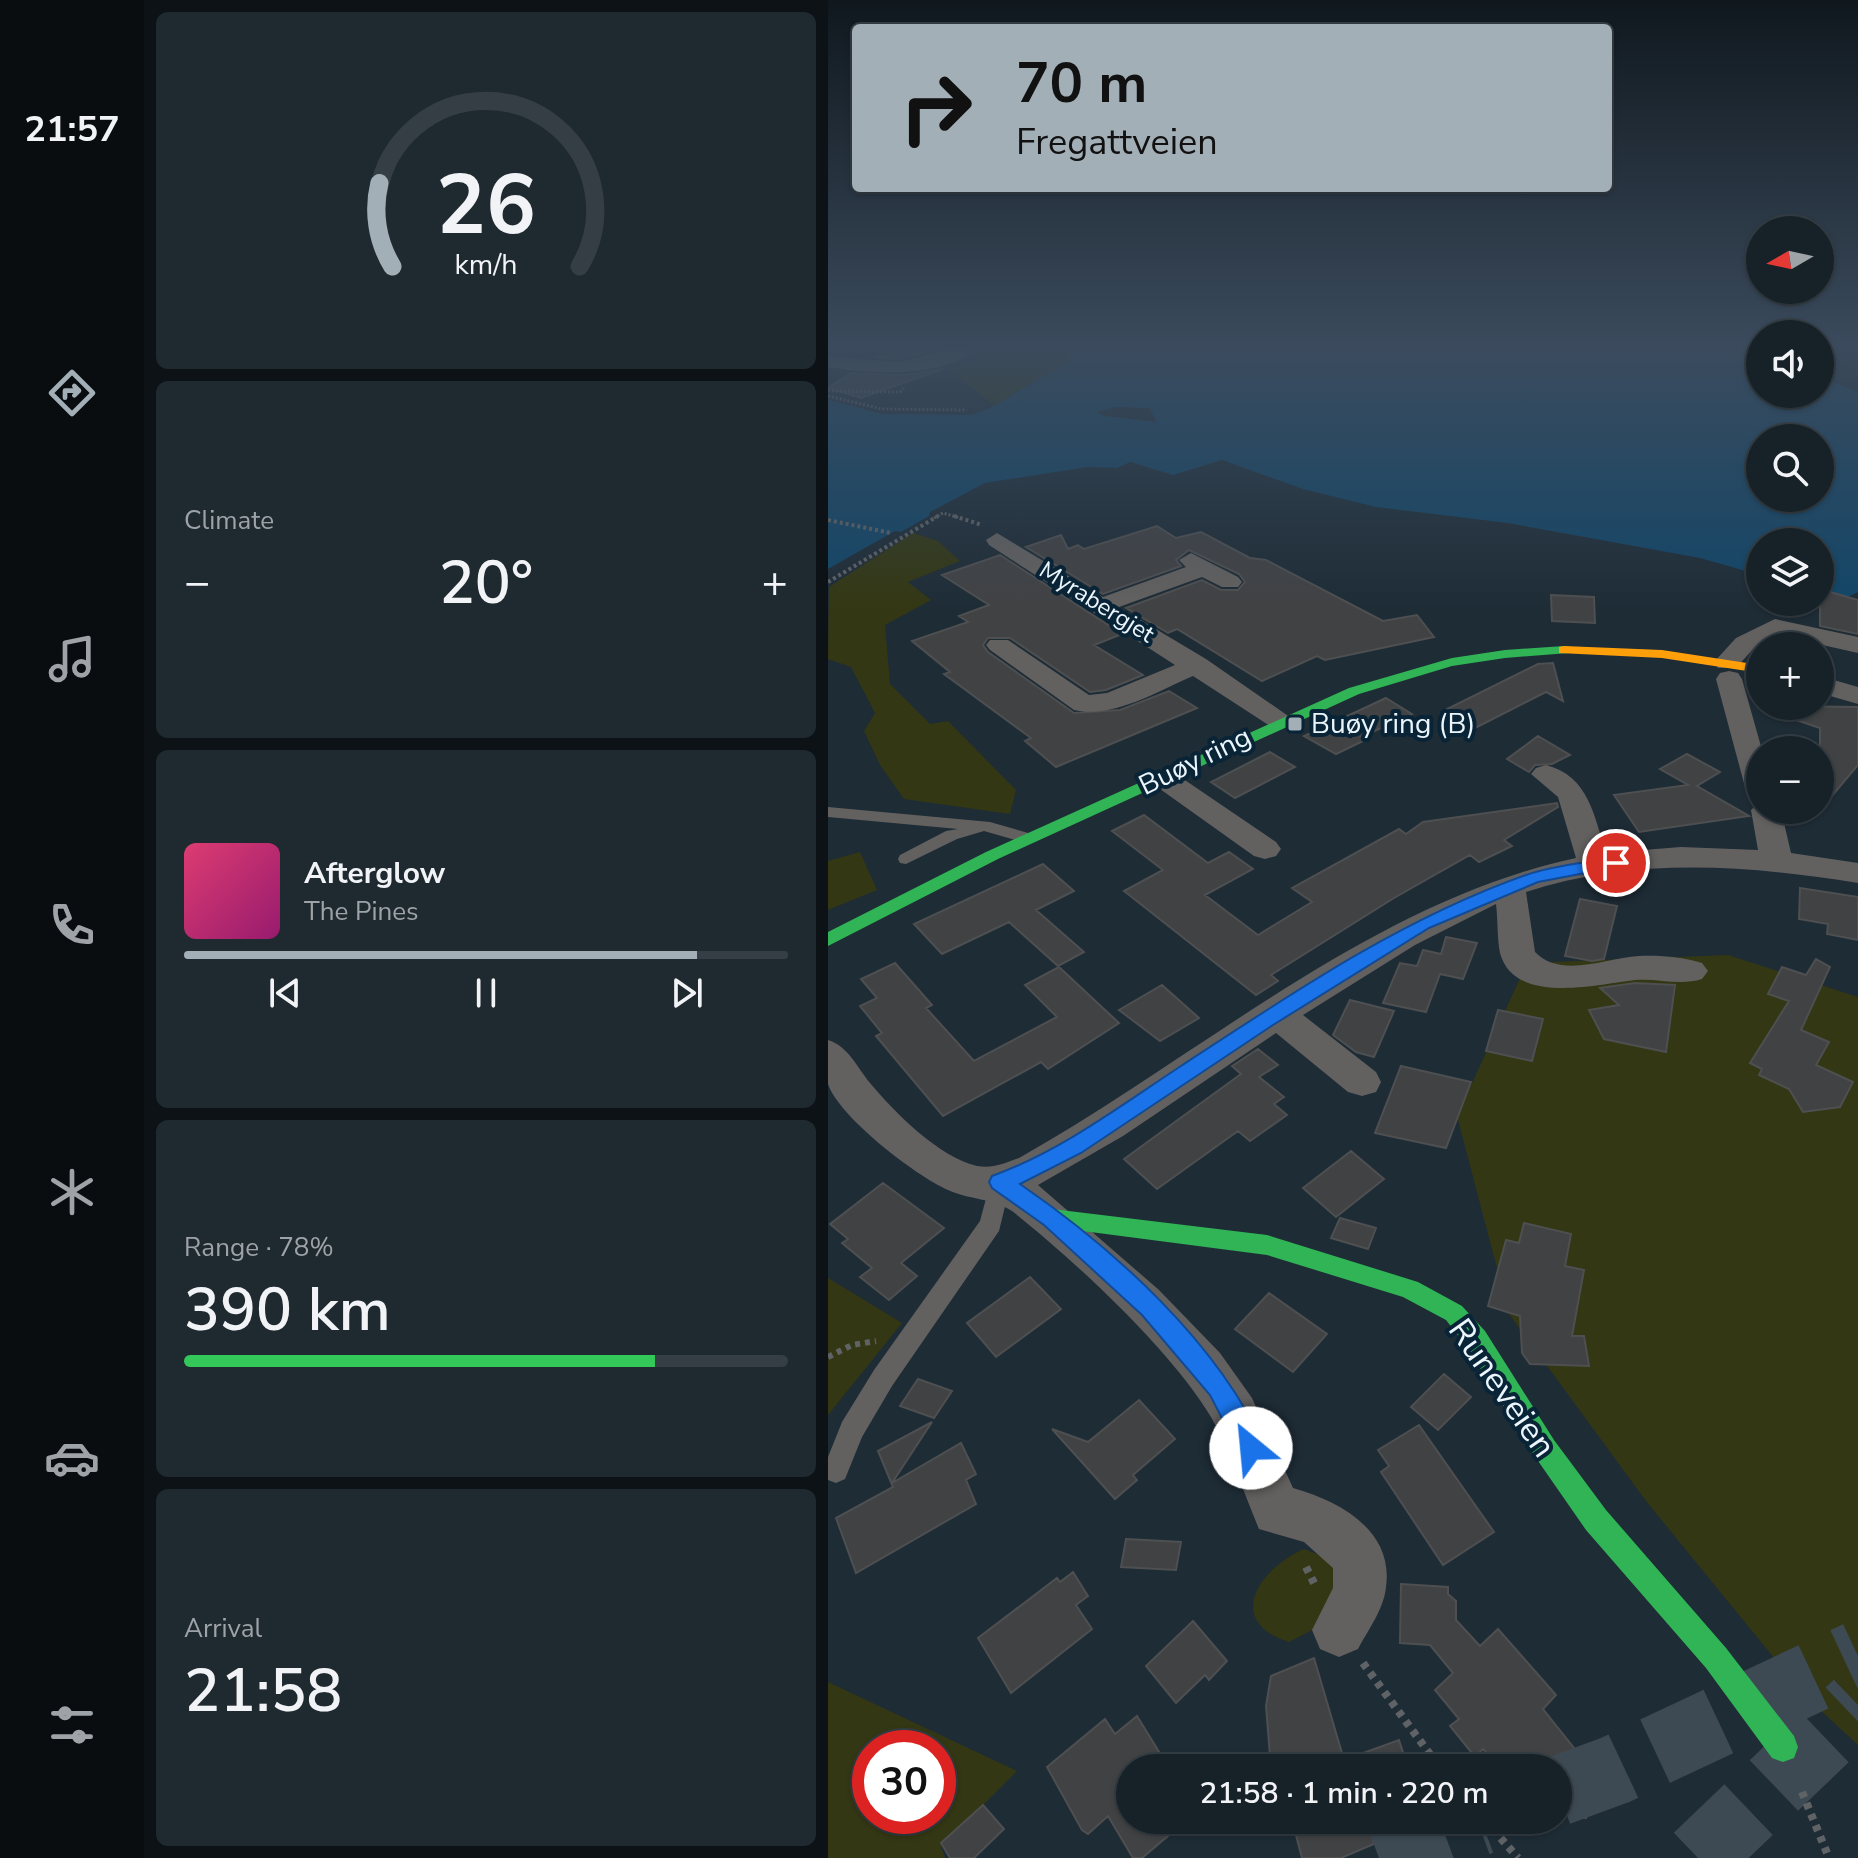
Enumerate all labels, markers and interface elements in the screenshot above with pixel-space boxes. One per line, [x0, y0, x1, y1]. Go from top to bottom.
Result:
text: 70 m [1016, 45, 1147, 122]
icon: right [884, 56, 988, 160]
text: 21:57 [24, 105, 120, 154]
text: Fregattveien [1016, 118, 1218, 167]
text: 26 [436, 148, 536, 261]
north arrow [1746, 216, 1834, 304]
map controls [1746, 216, 1834, 824]
text: km/h [455, 245, 517, 284]
button: sound [1746, 320, 1834, 408]
icon: directions [44, 365, 100, 421]
button: search [1746, 424, 1834, 512]
text: Climate [184, 503, 274, 538]
button: layers [1746, 528, 1834, 616]
text: 20° [439, 542, 533, 624]
text: − [184, 553, 210, 613]
text: + [762, 553, 788, 613]
street label: Myrabergjet [1033, 554, 1161, 650]
icon: music [44, 631, 100, 687]
button: + [1746, 632, 1834, 720]
place label: Buøy ring (B) [1311, 705, 1475, 743]
marker: Buøy ring (B) [1286, 715, 1304, 733]
street label: Buøy ring [1133, 718, 1257, 804]
button: − [1746, 736, 1834, 824]
pin [1582, 829, 1650, 897]
icon: arrive [1594, 841, 1638, 885]
text: Afterglow [304, 853, 445, 894]
text: The Pines [304, 894, 419, 929]
icon: phone [44, 897, 100, 953]
icon: previous [263, 971, 307, 1015]
icon: pause [464, 971, 508, 1015]
icon: next [665, 971, 709, 1015]
icon: climate [44, 1164, 100, 1220]
text: Range · 78% [184, 1230, 334, 1265]
text: 390 km [184, 1269, 391, 1351]
street label: Runeveien [1437, 1309, 1567, 1467]
position arrow [1209, 1406, 1293, 1490]
icon: car [44, 1430, 100, 1486]
text: Arrival [184, 1611, 262, 1646]
text: 21:58 [184, 1650, 342, 1732]
icon: filters [44, 1697, 100, 1753]
speed limit sign: 30 [852, 1730, 956, 1834]
text: 21:58 · 1 min · 220 m [1199, 1773, 1489, 1814]

